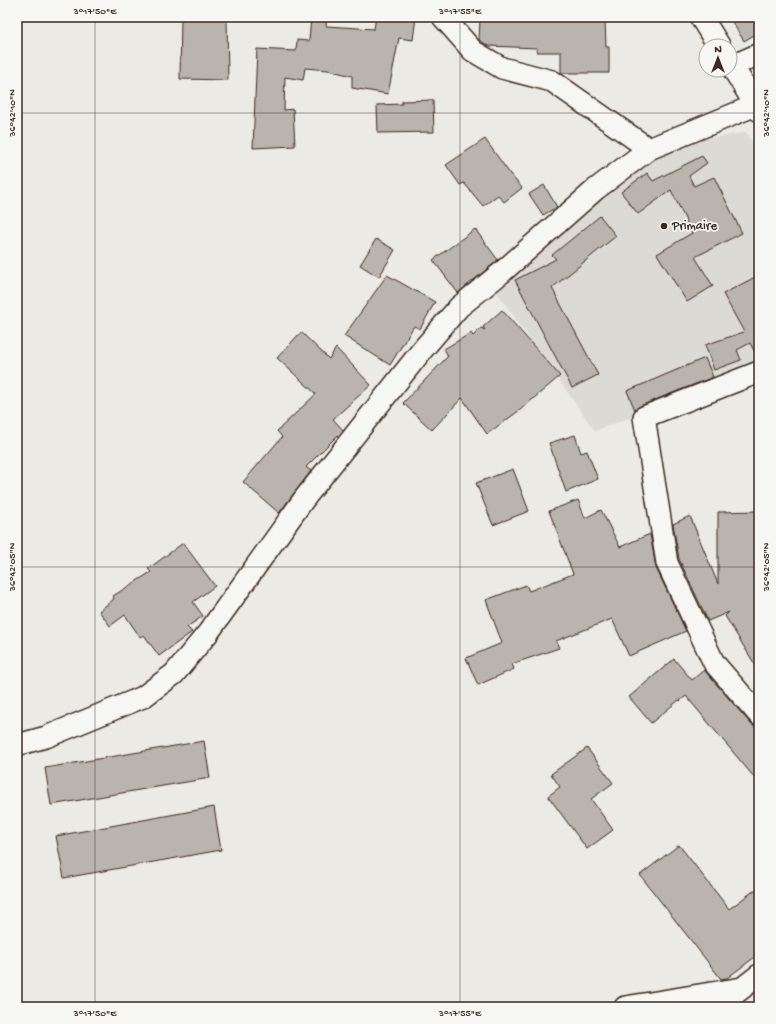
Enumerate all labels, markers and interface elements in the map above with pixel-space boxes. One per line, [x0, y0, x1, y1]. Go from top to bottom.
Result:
text: 3°17'50"E [73, 6, 117, 18]
text: 3°17'55"E [438, 6, 482, 18]
north arrow [698, 38, 738, 78]
text: N [714, 44, 722, 56]
text: 36°42'10"N [7, 89, 19, 138]
text: 36°42'10"N [761, 89, 773, 138]
place label: Primaire [671, 219, 717, 234]
marker: Primaire [659, 221, 669, 231]
text: 36°42'05"N [7, 542, 19, 592]
text: 36°42'05"N [761, 542, 773, 592]
text: 3°17'50"E [73, 1008, 117, 1020]
text: 3°17'55"E [438, 1008, 482, 1020]

